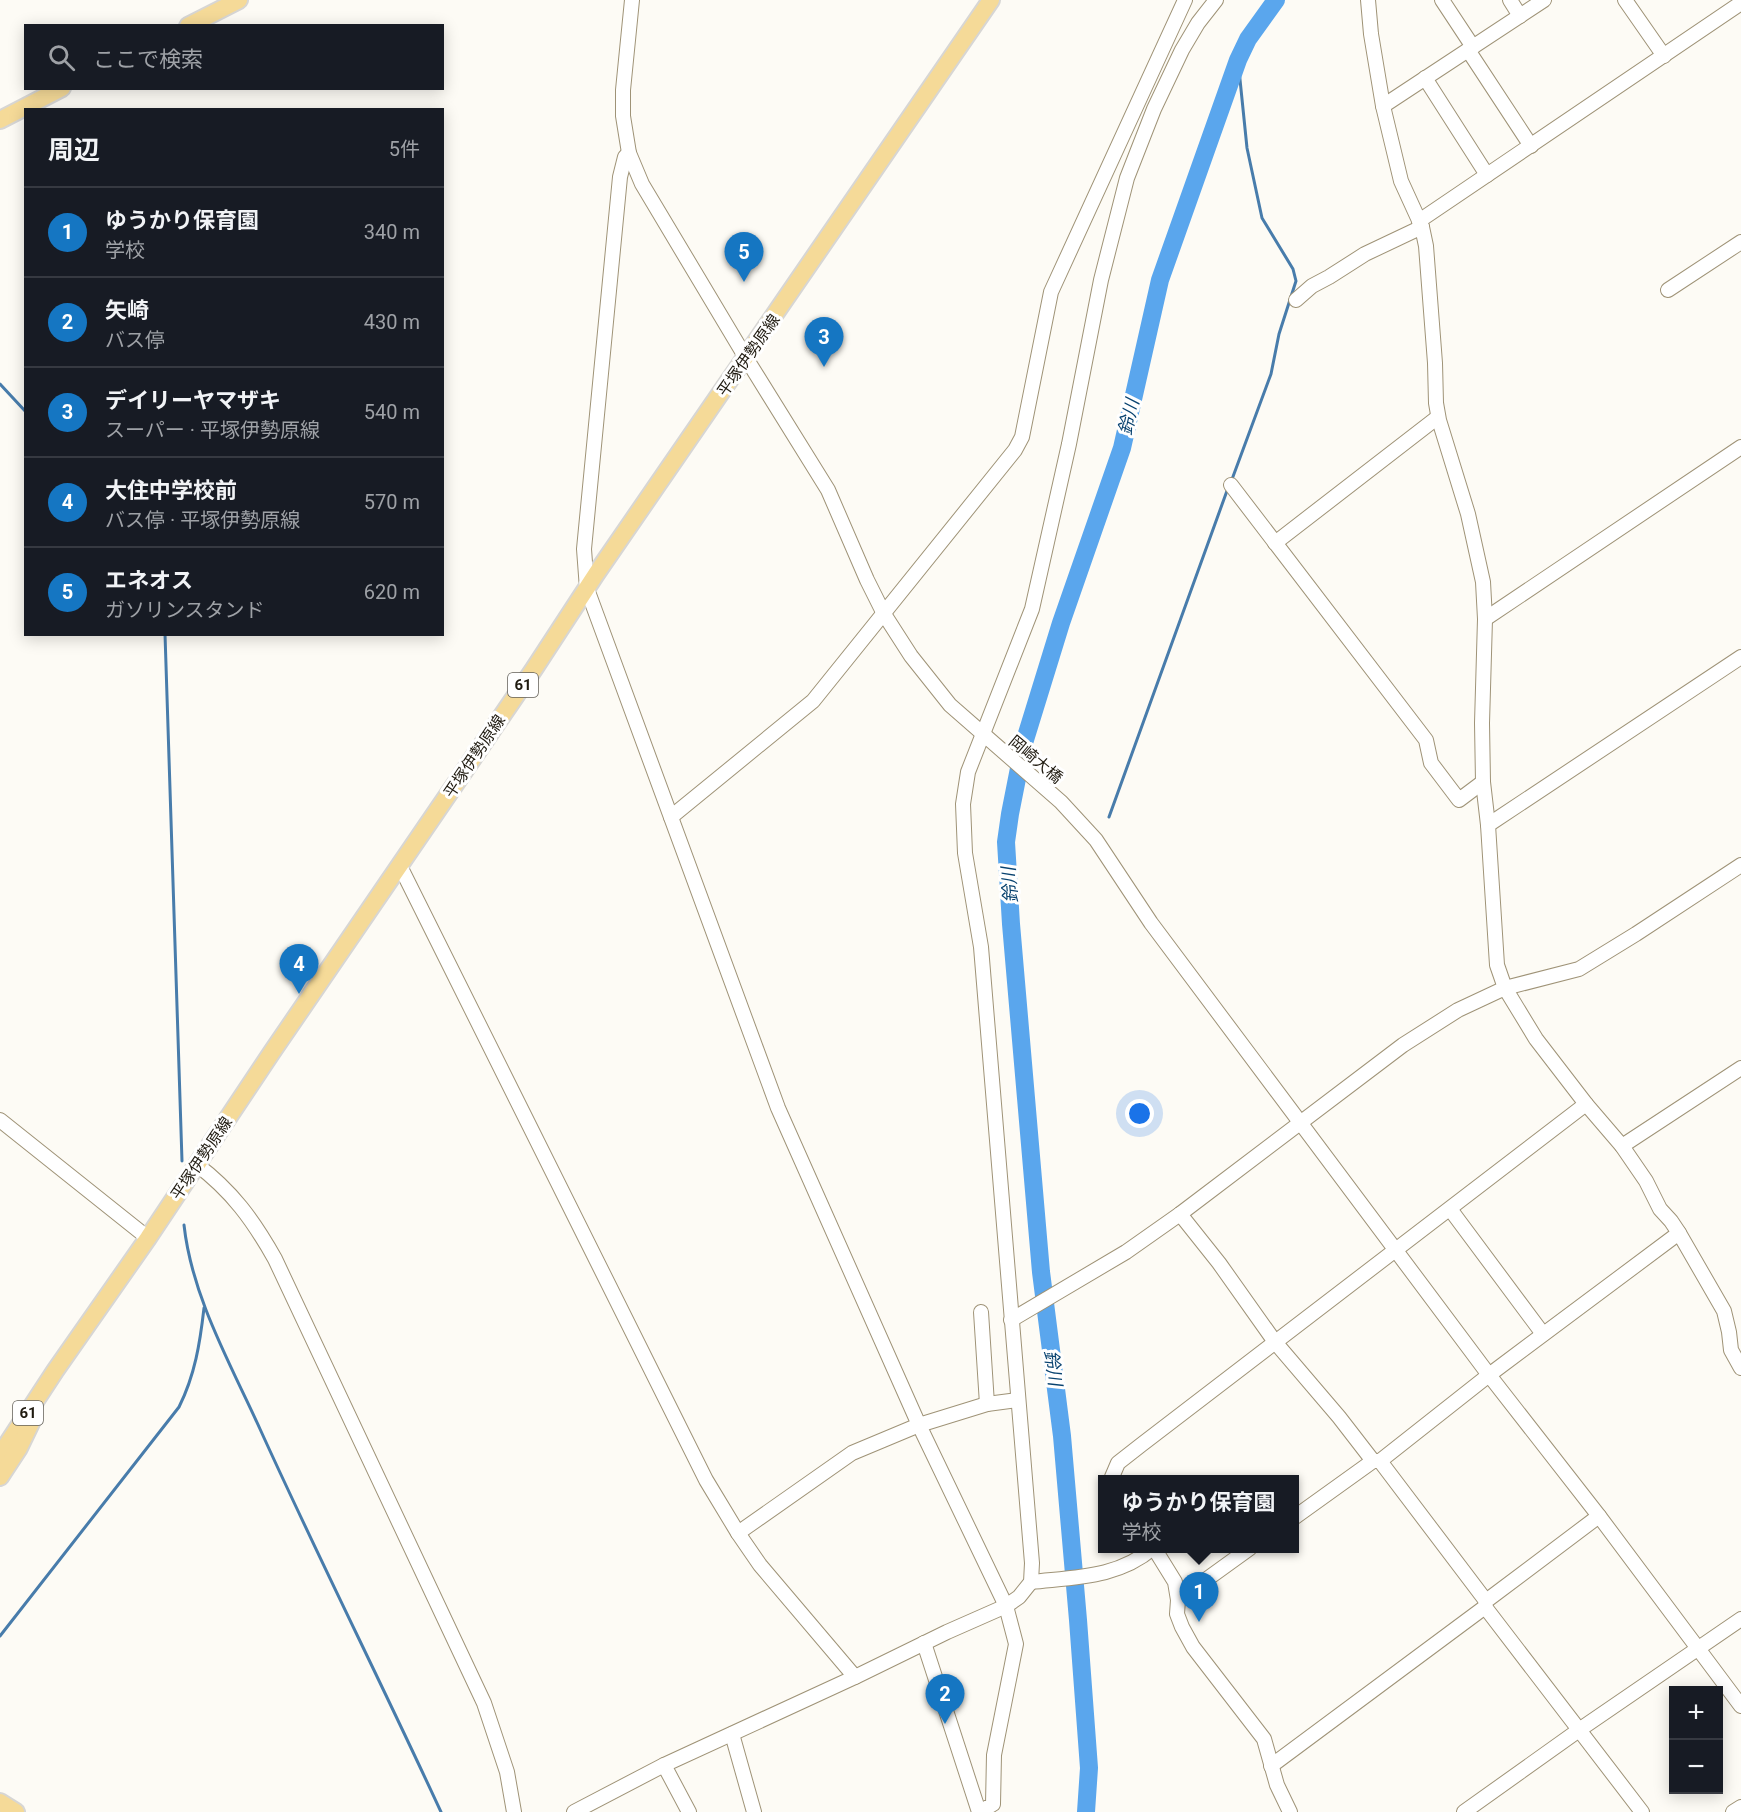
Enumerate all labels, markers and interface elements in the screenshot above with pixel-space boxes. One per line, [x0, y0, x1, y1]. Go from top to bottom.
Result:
search box [24, 24, 444, 90]
icon: search [45, 41, 78, 74]
text: ここで検索 [93, 47, 203, 72]
text: 周辺 [48, 135, 100, 165]
text: 5件 [389, 137, 420, 161]
text: ゆうかり保育園 [105, 208, 259, 233]
text: 1 [62, 220, 73, 244]
text: 340 m [364, 220, 420, 244]
pin: 5 [724, 232, 764, 282]
text: 学校 [105, 238, 145, 262]
text: 矢崎 [105, 298, 149, 323]
text: 2 [62, 310, 73, 334]
text: 430 m [364, 310, 420, 334]
street label: 平塚伊勢原線 [713, 311, 784, 400]
pin: 3 [804, 318, 844, 367]
text: バス停 [105, 328, 165, 352]
text: デイリーヤマザキ [105, 388, 281, 413]
water label: 鈴川 [1114, 395, 1143, 437]
text: 3 [62, 400, 73, 424]
text: 540 m [364, 400, 420, 424]
text: スーパー · 平塚伊勢原線 [105, 418, 320, 442]
text: 大住中学校前 [105, 478, 237, 503]
text: 4 [62, 490, 73, 514]
text: 570 m [364, 490, 420, 514]
text: バス停 · 平塚伊勢原線 [105, 508, 300, 532]
text: エネオス [105, 568, 193, 593]
text: 5 [62, 580, 73, 604]
text: 620 m [364, 580, 420, 604]
text: ガソリンスタンド [105, 598, 265, 622]
road number: 61 [508, 673, 538, 697]
street label: 平塚伊勢原線 [440, 711, 509, 801]
street label: 岡崎大橋 [1005, 732, 1066, 787]
water label: 鈴川 [997, 864, 1022, 904]
pin: 4 [280, 944, 318, 994]
your location [1125, 1099, 1154, 1128]
street label: 平塚伊勢原線 [167, 1113, 236, 1203]
water label: 鈴川 [1041, 1349, 1067, 1389]
road number: 61 [13, 1401, 43, 1425]
popup [1098, 1475, 1299, 1553]
text: ゆうかり保育園 [1121, 1490, 1276, 1515]
text: 学校 [1121, 1520, 1161, 1544]
pin: 1 [1180, 1572, 1218, 1622]
pin: 2 [926, 1674, 964, 1724]
map controls [1669, 1686, 1723, 1794]
button: + [1669, 1686, 1723, 1740]
button: − [1669, 1740, 1723, 1794]

